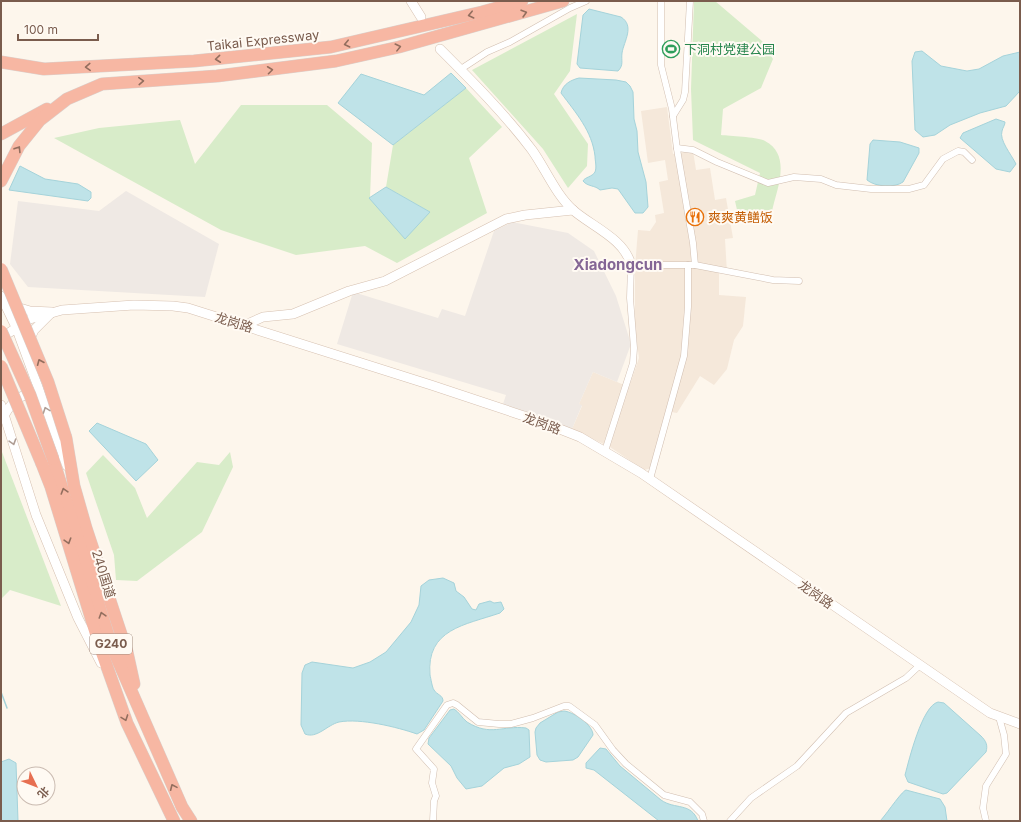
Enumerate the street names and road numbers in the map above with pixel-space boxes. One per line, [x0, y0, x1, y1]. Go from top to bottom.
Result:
street label: Taikai Expressway [206, 26, 320, 54]
street label: 龙岗路 [213, 309, 255, 335]
street label: 龙岗路 [521, 409, 563, 437]
street label: 240国道 [89, 548, 119, 600]
street label: 龙岗路 [795, 576, 837, 612]
road number: G240 [90, 634, 132, 654]

